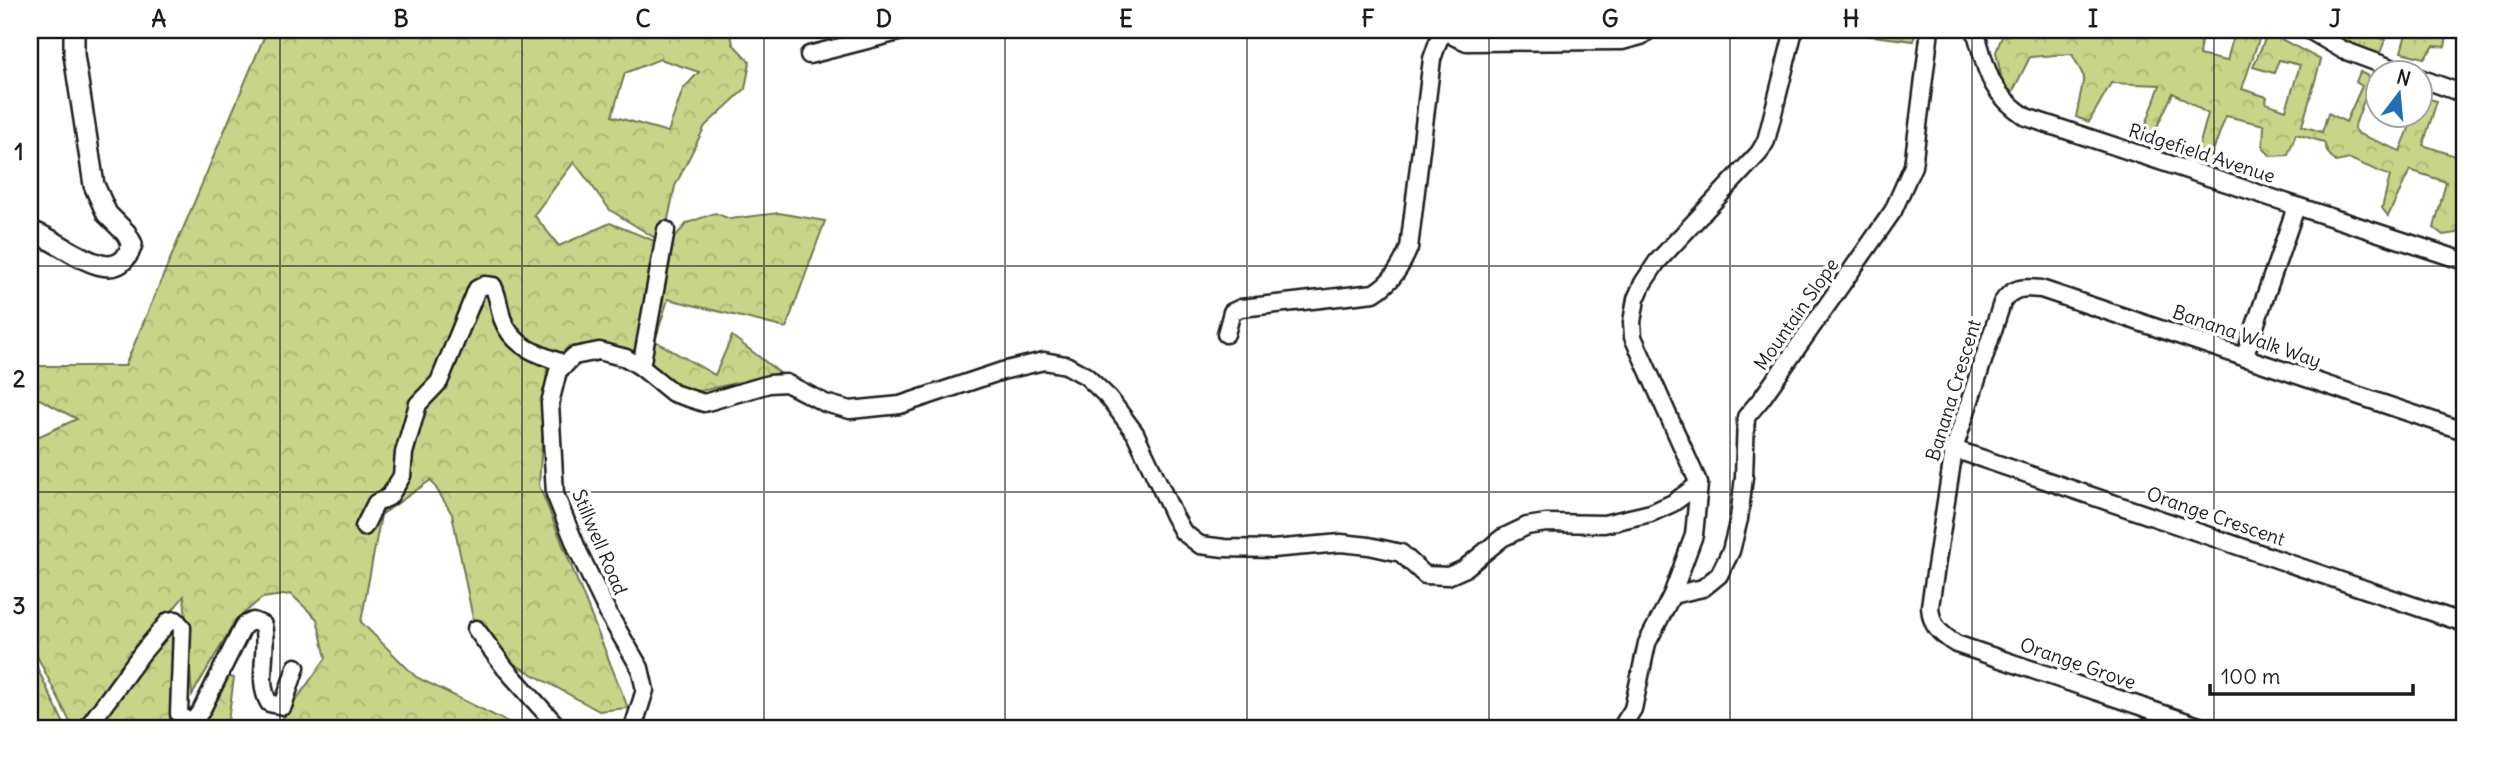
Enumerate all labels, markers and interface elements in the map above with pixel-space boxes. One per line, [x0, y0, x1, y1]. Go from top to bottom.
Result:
text: A [152, 4, 167, 33]
text: B [393, 4, 409, 33]
text: C [635, 4, 651, 33]
text: D [876, 4, 892, 33]
text: E [1119, 4, 1133, 33]
text: F [1361, 4, 1375, 33]
text: G [1602, 4, 1618, 33]
text: H [1843, 4, 1859, 33]
text: I [2088, 4, 2098, 33]
text: J [2329, 4, 2341, 33]
north arrow [2364, 60, 2434, 130]
text: N [2394, 64, 2413, 91]
street label: Ridgefield Avenue [2126, 118, 2278, 188]
text: 1 [14, 137, 24, 166]
street label: Mountain Slope [1748, 253, 1844, 375]
street label: Banana Walk Way [2169, 299, 2325, 373]
street label: Banana Crescent [1920, 316, 1986, 464]
text: 2 [13, 364, 26, 393]
street label: Orange Crescent [2144, 481, 2288, 551]
street label: Stillwell Road [567, 486, 633, 598]
text: 3 [12, 591, 26, 620]
street label: Orange Grove [2017, 632, 2139, 694]
scale bar [2210, 653, 2414, 697]
text: 100 m [2221, 663, 2280, 690]

